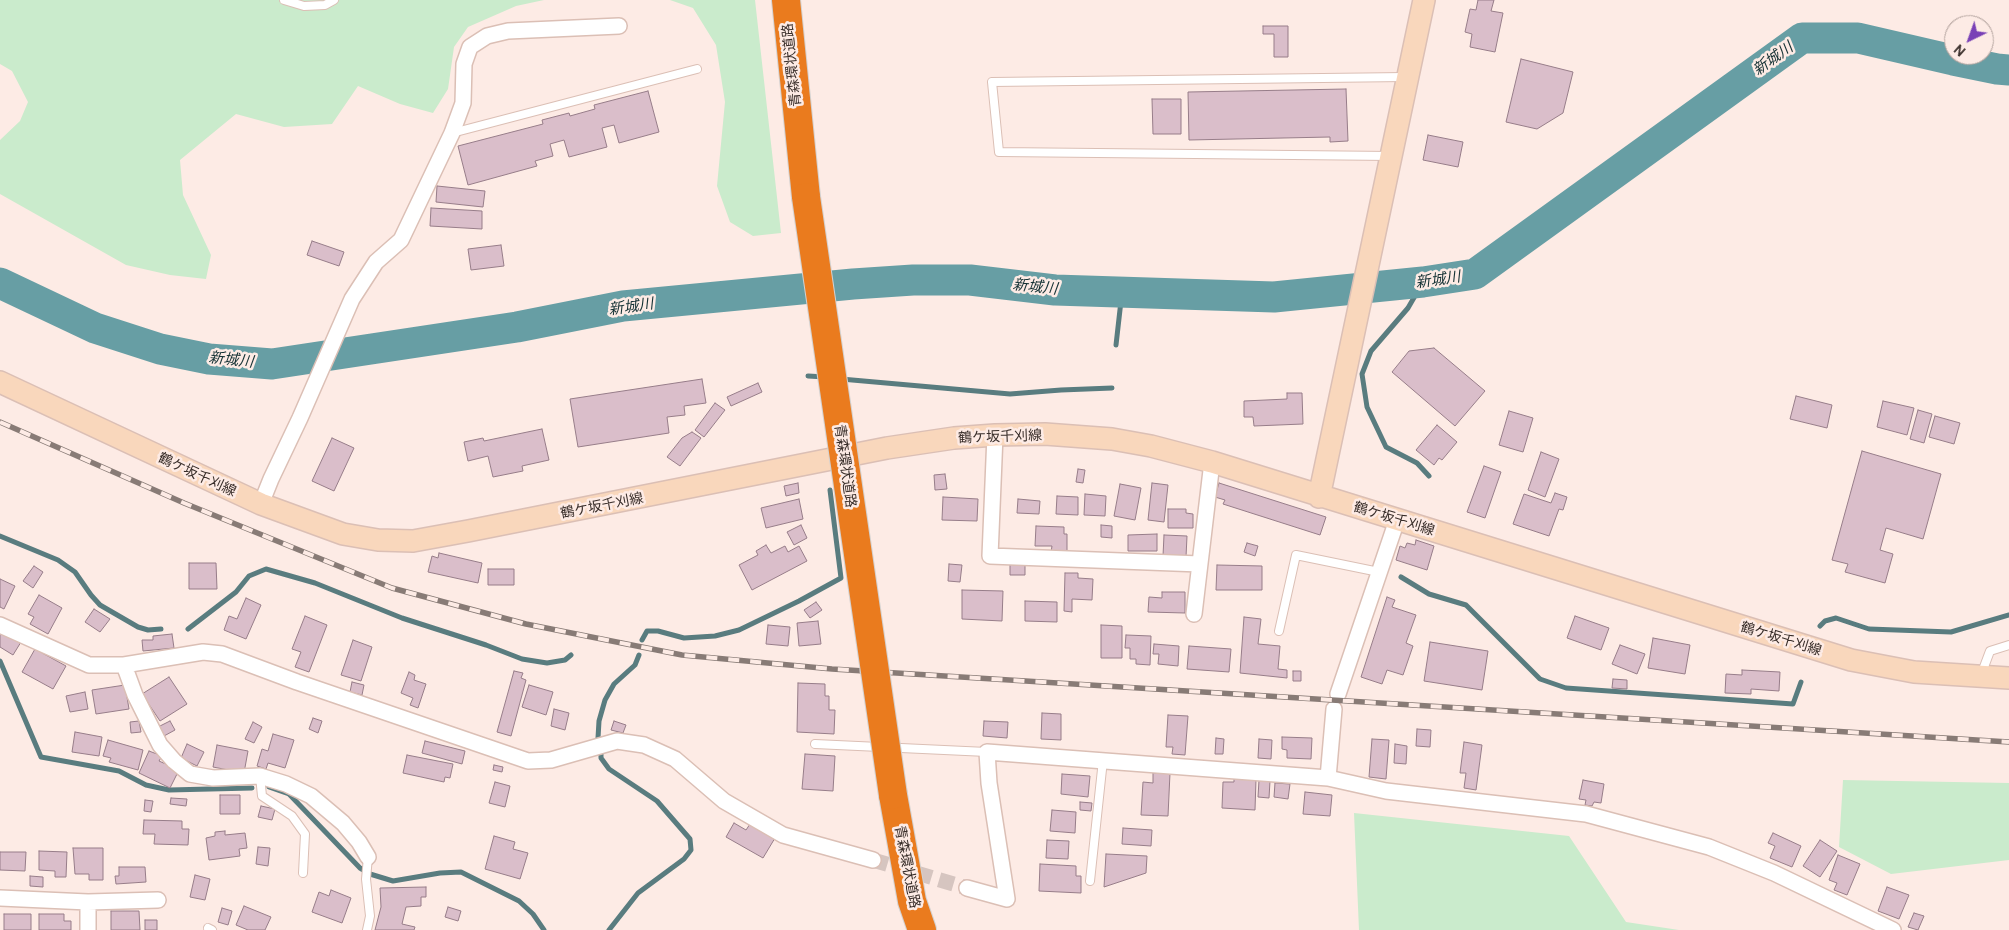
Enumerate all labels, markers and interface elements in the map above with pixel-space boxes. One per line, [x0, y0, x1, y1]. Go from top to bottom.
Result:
north arrow [1944, 15, 1994, 65]
street label: 青森環状道路 [779, 22, 805, 108]
water label: 新城川 [1750, 38, 1796, 80]
text: N [1950, 40, 1969, 60]
water label: 新城川 [1414, 268, 1462, 292]
water label: 新城川 [1012, 276, 1058, 298]
water label: 新城川 [607, 295, 655, 319]
water label: 新城川 [208, 349, 254, 371]
street label: 青森環状道路 [831, 423, 859, 509]
street label: 鶴ケ坂千刈線 [958, 427, 1042, 447]
street label: 鶴ケ坂千刈線 [155, 450, 239, 500]
street label: 鶴ケ坂千刈線 [559, 490, 645, 522]
street label: 鶴ケ坂千刈線 [1351, 499, 1437, 539]
street label: 鶴ケ坂千刈線 [1738, 619, 1824, 659]
street label: 青森環状道路 [891, 824, 923, 910]

